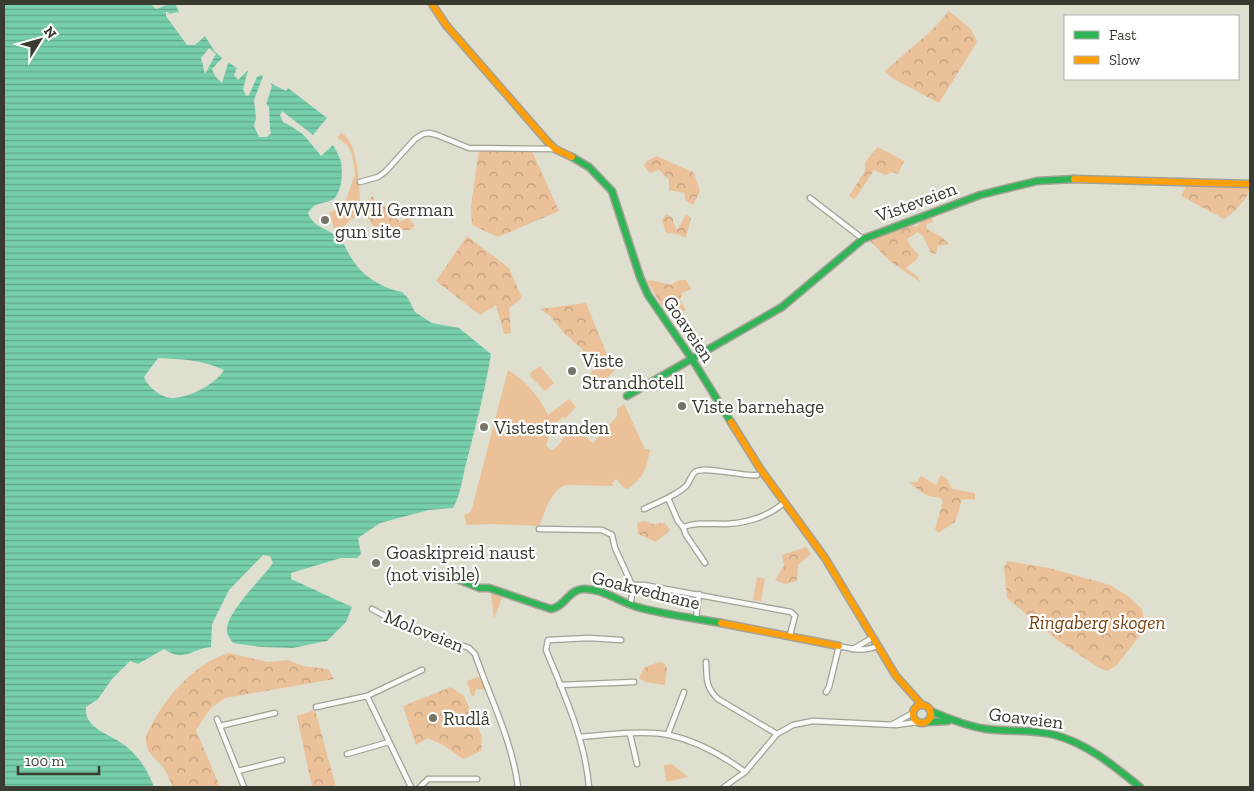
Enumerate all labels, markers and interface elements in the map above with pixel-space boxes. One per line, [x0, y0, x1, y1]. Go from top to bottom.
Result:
north arrow [15, 15, 65, 65]
legend [1064, 15, 1239, 80]
text: N [40, 23, 60, 42]
text: Fast [1109, 26, 1137, 44]
text: Slow [1109, 51, 1141, 69]
street label: Visteveien [871, 177, 960, 228]
place label: WWII German gun site [335, 198, 454, 243]
marker: WWII German gun site [319, 214, 331, 226]
street label: Goaveien [658, 291, 720, 367]
place label: Viste Strandhotell [581, 349, 684, 394]
marker: Viste Strandhotell [566, 365, 578, 377]
place label: Viste barnehage [691, 395, 824, 418]
marker: Viste barnehage [676, 400, 688, 412]
place label: Vistestranden [493, 416, 609, 439]
marker: Vistestranden [478, 421, 490, 433]
place label: Goaskipreid naust (not visible) [386, 541, 535, 586]
marker: Goaskipreid naust (not visible) [370, 557, 382, 569]
street label: Goakvednane [590, 565, 702, 615]
street label: Moloveien [381, 605, 467, 657]
park label: Ringaberg skogen [1028, 611, 1166, 634]
street label: Goaveien [987, 702, 1065, 734]
place label: Rudlå [443, 707, 490, 730]
marker: Rudlå [427, 712, 439, 724]
scale bar [18, 744, 99, 776]
text: 100 m [25, 752, 64, 770]

